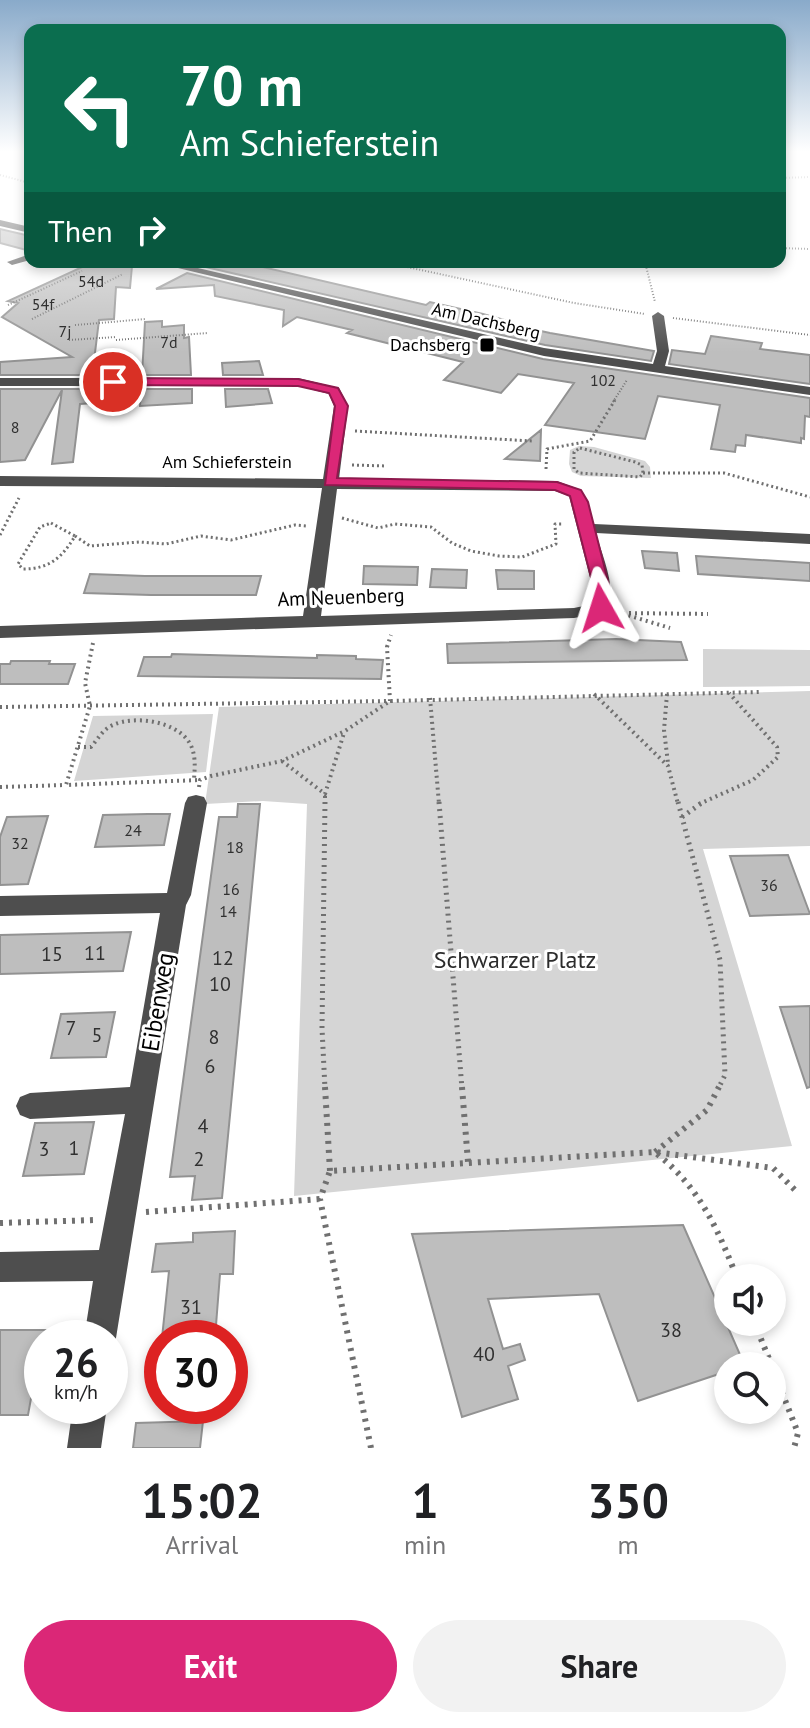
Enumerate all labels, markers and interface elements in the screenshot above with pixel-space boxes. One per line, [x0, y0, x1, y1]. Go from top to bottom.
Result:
text: 70 m [180, 49, 303, 121]
icon: left [48, 56, 152, 160]
text: Am Schieferstein [180, 119, 439, 166]
icon: right [129, 208, 173, 252]
text: Then [48, 211, 113, 250]
house number: 54d [78, 271, 104, 291]
house number: 54f [32, 294, 55, 314]
street label: Am Dachsberg [430, 298, 542, 344]
house number: 7j [59, 321, 72, 341]
house number: 7d [160, 332, 178, 352]
place label: Dachsberg [390, 334, 471, 356]
marker: Dachsberg [478, 336, 496, 354]
pin [79, 348, 147, 416]
icon: arrive [91, 360, 135, 404]
house number: 102 [590, 370, 616, 390]
house number: 8 [11, 417, 19, 437]
street label: Am Schieferstein [162, 450, 292, 473]
position arrow [559, 566, 643, 650]
street label: Am Neuenberg [277, 582, 405, 612]
house number: 24 [124, 820, 142, 840]
house number: 32 [11, 833, 29, 853]
house number: 18 [226, 837, 244, 857]
house number: 36 [760, 875, 778, 895]
house number: 16 [222, 879, 240, 899]
house number: 14 [219, 901, 237, 921]
house number: 11 [84, 940, 106, 966]
house number: 15 [41, 941, 63, 967]
park label: Schwarzer Platz [434, 944, 596, 975]
house number: 12 [212, 945, 234, 971]
street label: Eibenweg [134, 950, 181, 1054]
house number: 10 [209, 971, 231, 997]
house number: 7 [66, 1015, 76, 1041]
house number: 5 [92, 1022, 102, 1048]
house number: 8 [209, 1024, 219, 1050]
house number: 6 [205, 1053, 215, 1079]
house number: 4 [198, 1113, 209, 1139]
house number: 1 [69, 1135, 79, 1161]
house number: 3 [39, 1136, 49, 1162]
house number: 2 [194, 1146, 204, 1172]
map controls [714, 1264, 786, 1424]
button: sound [714, 1264, 786, 1336]
house number: 31 [180, 1294, 202, 1320]
house number: 38 [660, 1317, 682, 1343]
speed limit sign: 30 [144, 1320, 248, 1424]
text: 26 [53, 1336, 99, 1388]
house number: 40 [473, 1341, 495, 1367]
button: search [714, 1352, 786, 1424]
text: km/h [54, 1379, 98, 1405]
text: 15:02 [141, 1469, 263, 1531]
text: 1 [411, 1469, 439, 1531]
text: 350 [587, 1469, 669, 1531]
text: Arrival [166, 1528, 238, 1561]
text: min [404, 1528, 446, 1561]
text: m [618, 1528, 639, 1561]
button: Exit [24, 1620, 397, 1712]
button: Share [413, 1620, 786, 1712]

